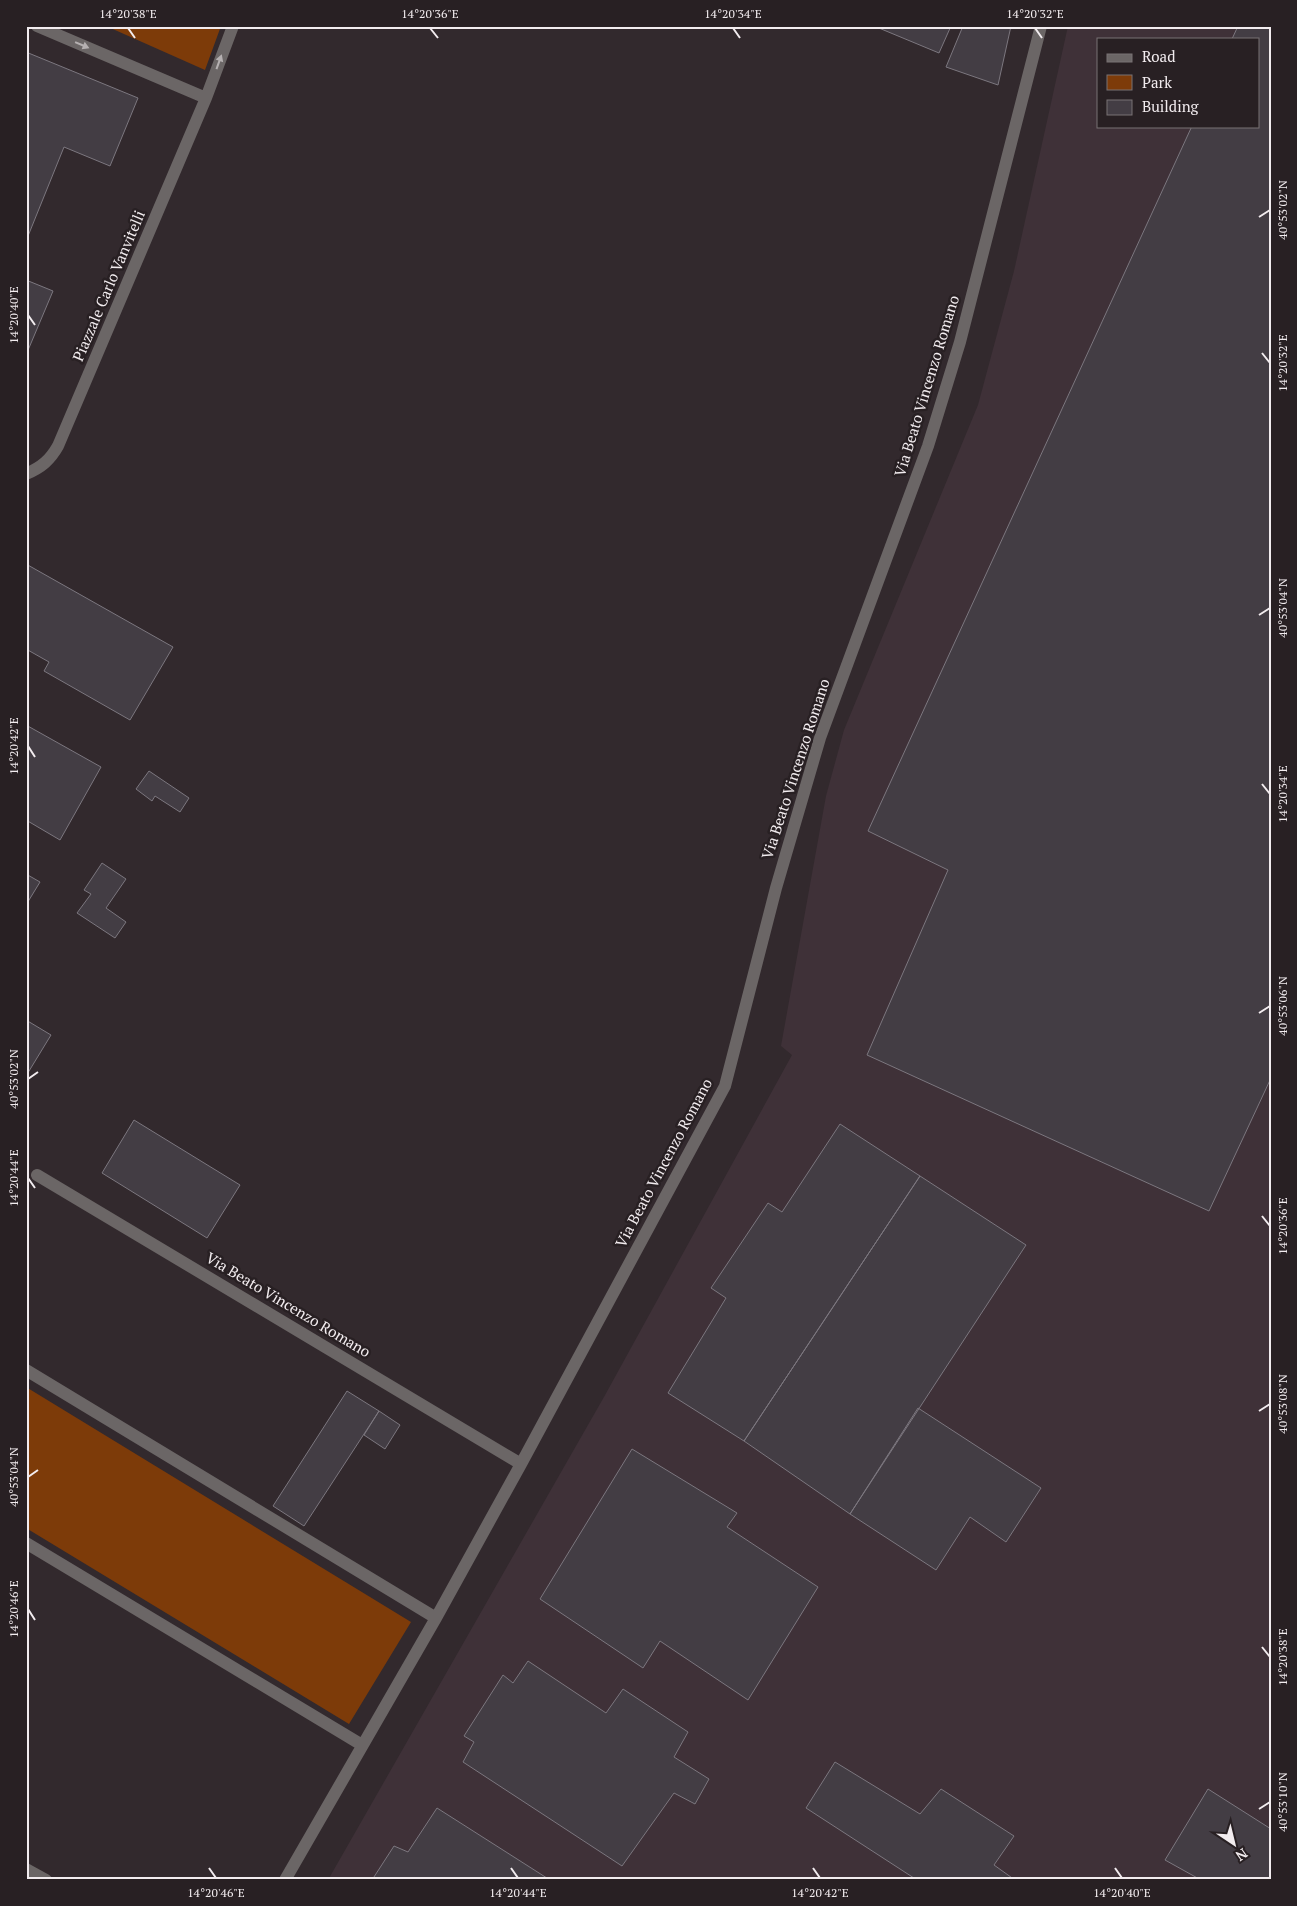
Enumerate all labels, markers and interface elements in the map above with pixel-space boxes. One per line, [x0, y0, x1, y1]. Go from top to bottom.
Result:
text: 14°20'38"E [99, 6, 157, 21]
text: 14°20'36"E [401, 6, 459, 21]
text: 14°20'34"E [704, 6, 762, 21]
text: 14°20'32"E [1006, 6, 1064, 21]
legend [1097, 38, 1260, 128]
one-way arrow [75, 42, 89, 50]
text: Road [1142, 46, 1175, 66]
one-way arrow [215, 54, 223, 69]
text: Park [1142, 72, 1172, 92]
text: Building [1142, 96, 1200, 116]
text: 40°53'02"N [1275, 180, 1290, 240]
street label: Piazzale Carlo Vanvitelli [67, 207, 149, 364]
text: 14°20'40"E [6, 286, 21, 344]
street label: Via Beato Vincenzo Romano [889, 293, 963, 479]
text: 14°20'32"E [1275, 334, 1290, 392]
text: 40°53'04"N [1275, 578, 1290, 638]
street label: Via Beato Vincenzo Romano [756, 676, 834, 861]
text: 14°20'42"E [6, 717, 21, 775]
text: 14°20'34"E [1275, 765, 1290, 823]
text: 40°53'06"N [1275, 976, 1290, 1036]
text: 40°53'02"N [6, 1049, 21, 1109]
street label: Via Beato Vincenzo Romano [610, 1075, 716, 1251]
text: 14°20'44"E [6, 1149, 21, 1207]
text: 14°20'36"E [1275, 1197, 1290, 1255]
street label: Via Beato Vincenzo Romano [203, 1247, 375, 1361]
text: 40°53'08"N [1275, 1374, 1290, 1434]
text: 40°53'04"N [6, 1447, 21, 1507]
text: 14°20'46"E [6, 1580, 21, 1638]
text: 14°20'38"E [1275, 1628, 1290, 1686]
text: 40°53'10"N [1275, 1772, 1290, 1832]
north arrow [1210, 1818, 1260, 1868]
text: N [1232, 1844, 1252, 1866]
text: 14°20'46"E [187, 1885, 245, 1900]
text: 14°20'44"E [489, 1885, 547, 1900]
text: 14°20'42"E [791, 1885, 849, 1900]
text: 14°20'40"E [1093, 1885, 1151, 1900]

